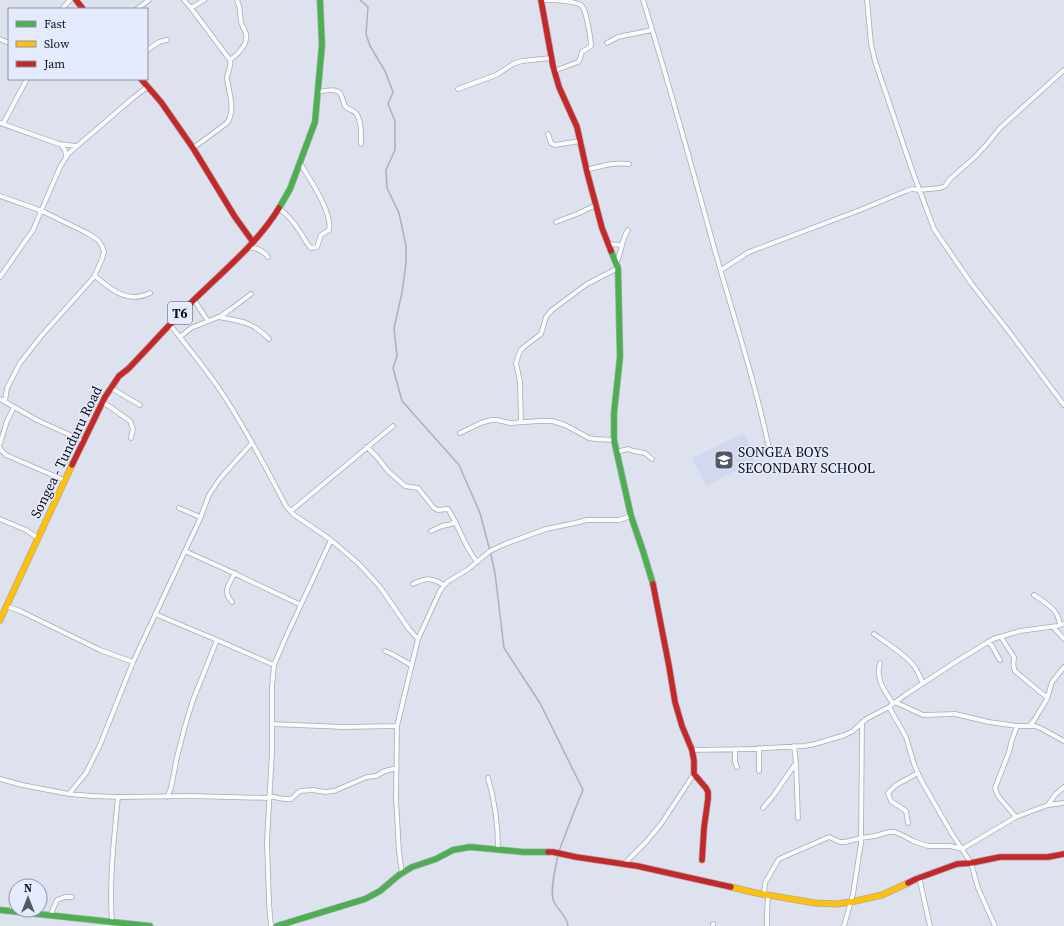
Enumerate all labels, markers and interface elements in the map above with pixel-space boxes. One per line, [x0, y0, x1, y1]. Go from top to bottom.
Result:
legend [8, 8, 148, 80]
text: Fast [44, 16, 66, 32]
text: Slow [44, 36, 70, 52]
text: Jam [43, 56, 65, 72]
road number: T6 [168, 302, 192, 324]
street label: Songea - Tunduru Road [25, 382, 107, 522]
place label: SONGEA BOYS SECONDARY SCHOOL [738, 442, 875, 478]
school or university icon: SONGEA BOYS SECONDARY SCHOOL [713, 449, 735, 471]
north arrow [8, 878, 48, 918]
text: N [24, 881, 32, 896]

